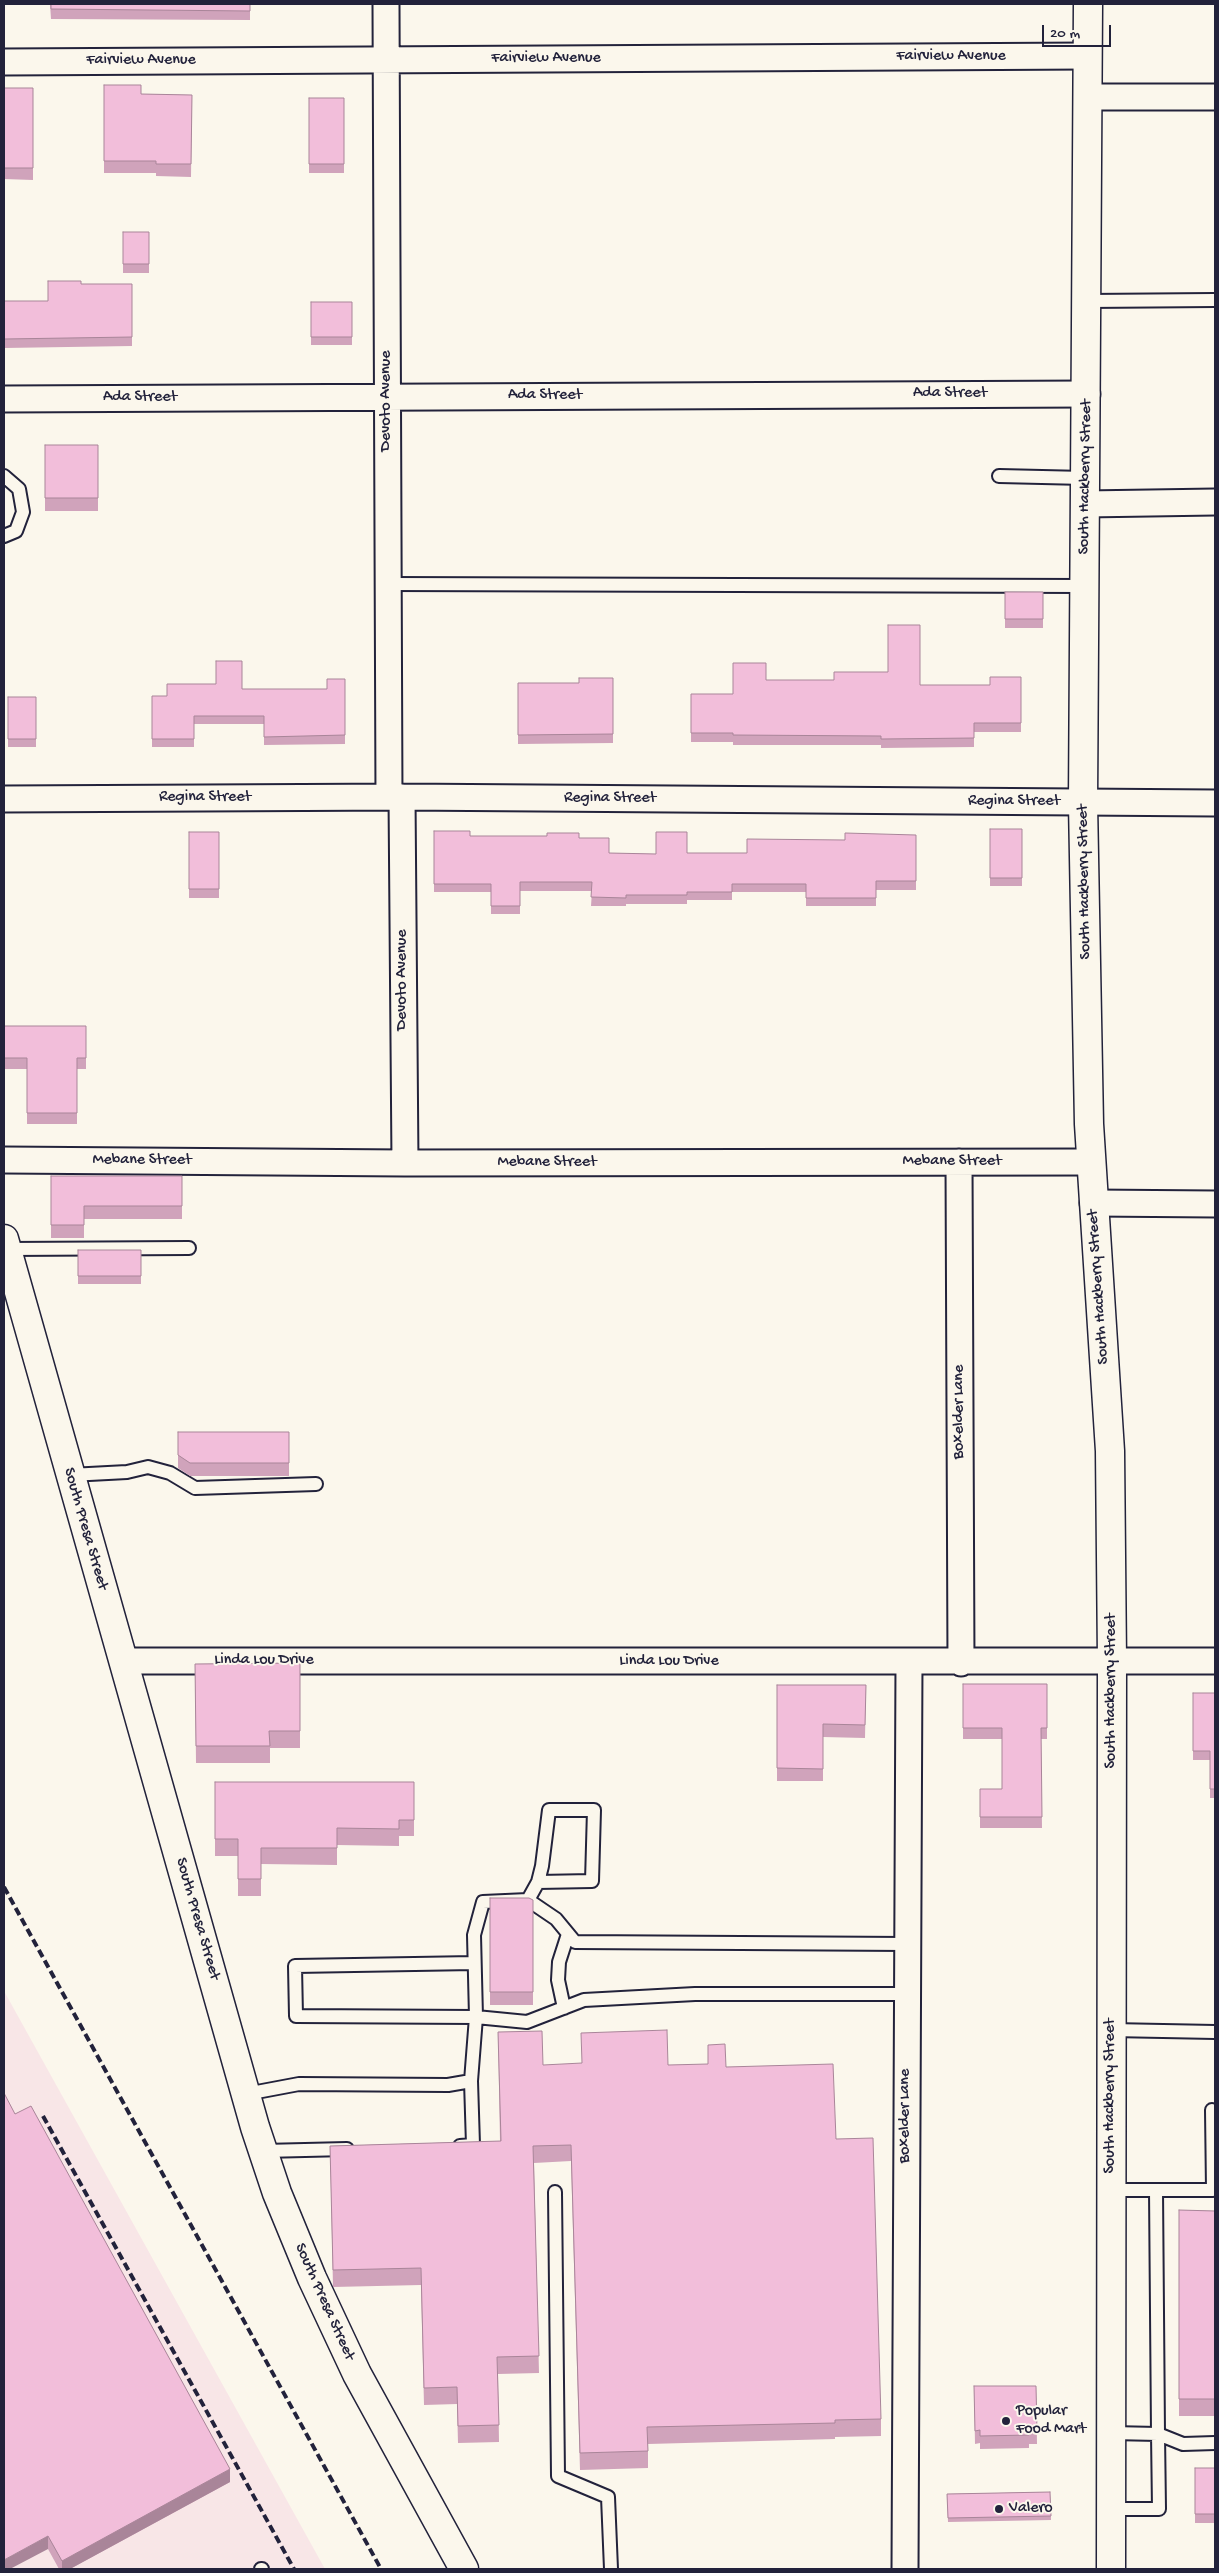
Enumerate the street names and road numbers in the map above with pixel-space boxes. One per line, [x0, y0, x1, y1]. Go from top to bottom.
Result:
street label: Fairview Avenue [896, 47, 1006, 67]
street label: Fairview Avenue [491, 49, 601, 69]
street label: Fairview Avenue [86, 51, 196, 71]
street label: Devoto Avenue [377, 351, 397, 451]
street label: Ada Street [913, 384, 987, 404]
street label: Ada Street [508, 386, 582, 406]
street label: Ada Street [103, 388, 177, 408]
street label: South Hackberry Street [1075, 399, 1097, 555]
street label: Regina Street [159, 788, 251, 808]
street label: Regina Street [564, 789, 656, 809]
street label: Regina Street [968, 792, 1060, 812]
street label: South Hackberry Street [1074, 804, 1096, 960]
street label: Devoto Avenue [393, 930, 413, 1030]
street label: Mebane Street [92, 1151, 192, 1171]
street label: Mebane Street [902, 1152, 1002, 1172]
street label: Mebane Street [498, 1153, 596, 1173]
street label: South Hackberry Street [1084, 1209, 1114, 1365]
street label: Boxelder Lane [950, 1365, 970, 1459]
street label: South Presa Street [58, 1466, 112, 1592]
street label: South Hackberry Street [1102, 1613, 1122, 1769]
street label: Linda Lou Drive [214, 1651, 314, 1671]
street label: Linda Lou Drive [619, 1652, 719, 1672]
street label: South Presa Street [170, 1856, 224, 1982]
street label: South Hackberry Street [1101, 2018, 1121, 2174]
street label: Boxelder Lane [896, 2069, 916, 2163]
street label: South Presa Street [290, 2240, 358, 2364]

